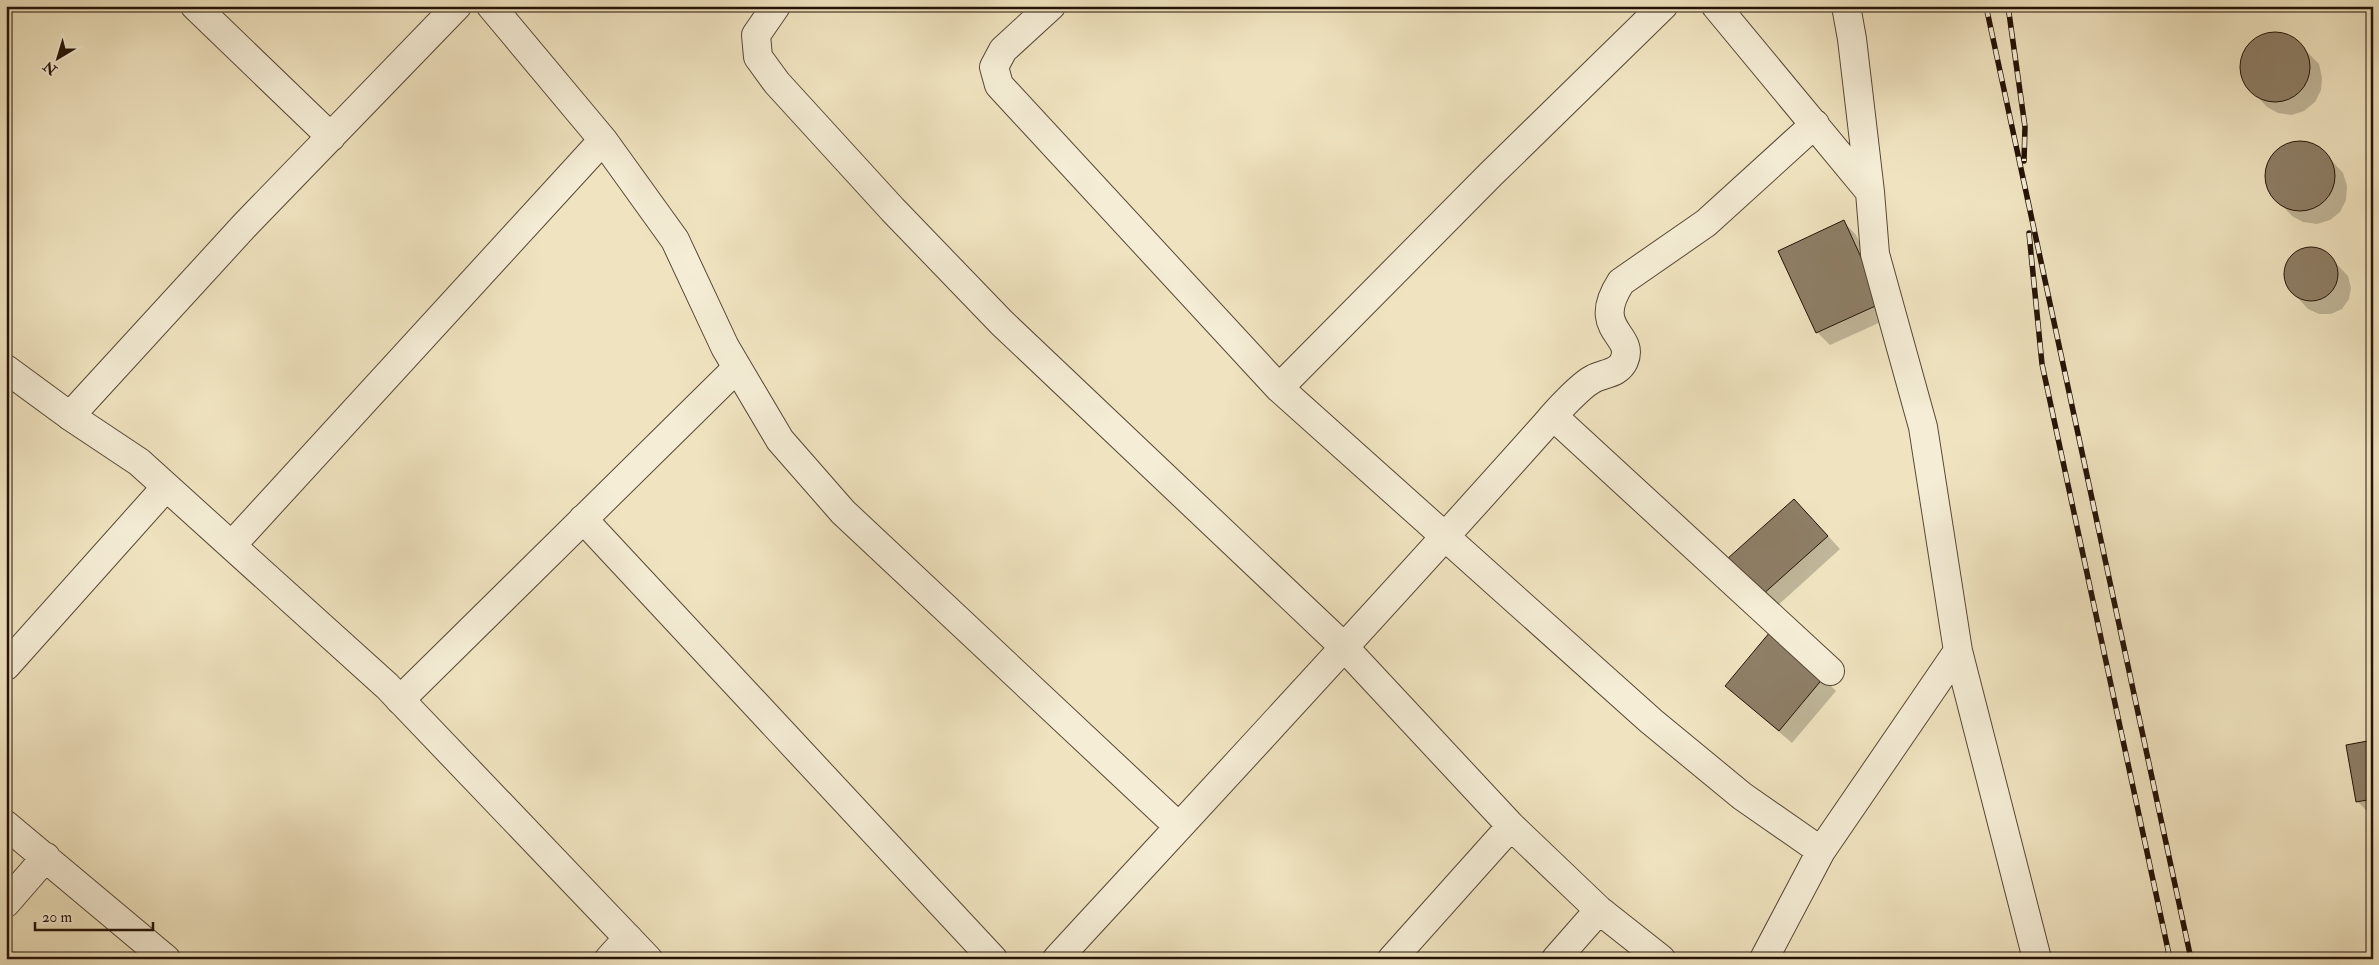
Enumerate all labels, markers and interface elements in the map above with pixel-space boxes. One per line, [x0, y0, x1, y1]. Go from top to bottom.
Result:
north arrow [32, 32, 82, 82]
text: N [40, 57, 61, 79]
scale bar [35, 900, 152, 932]
text: 20 m [42, 908, 72, 927]

